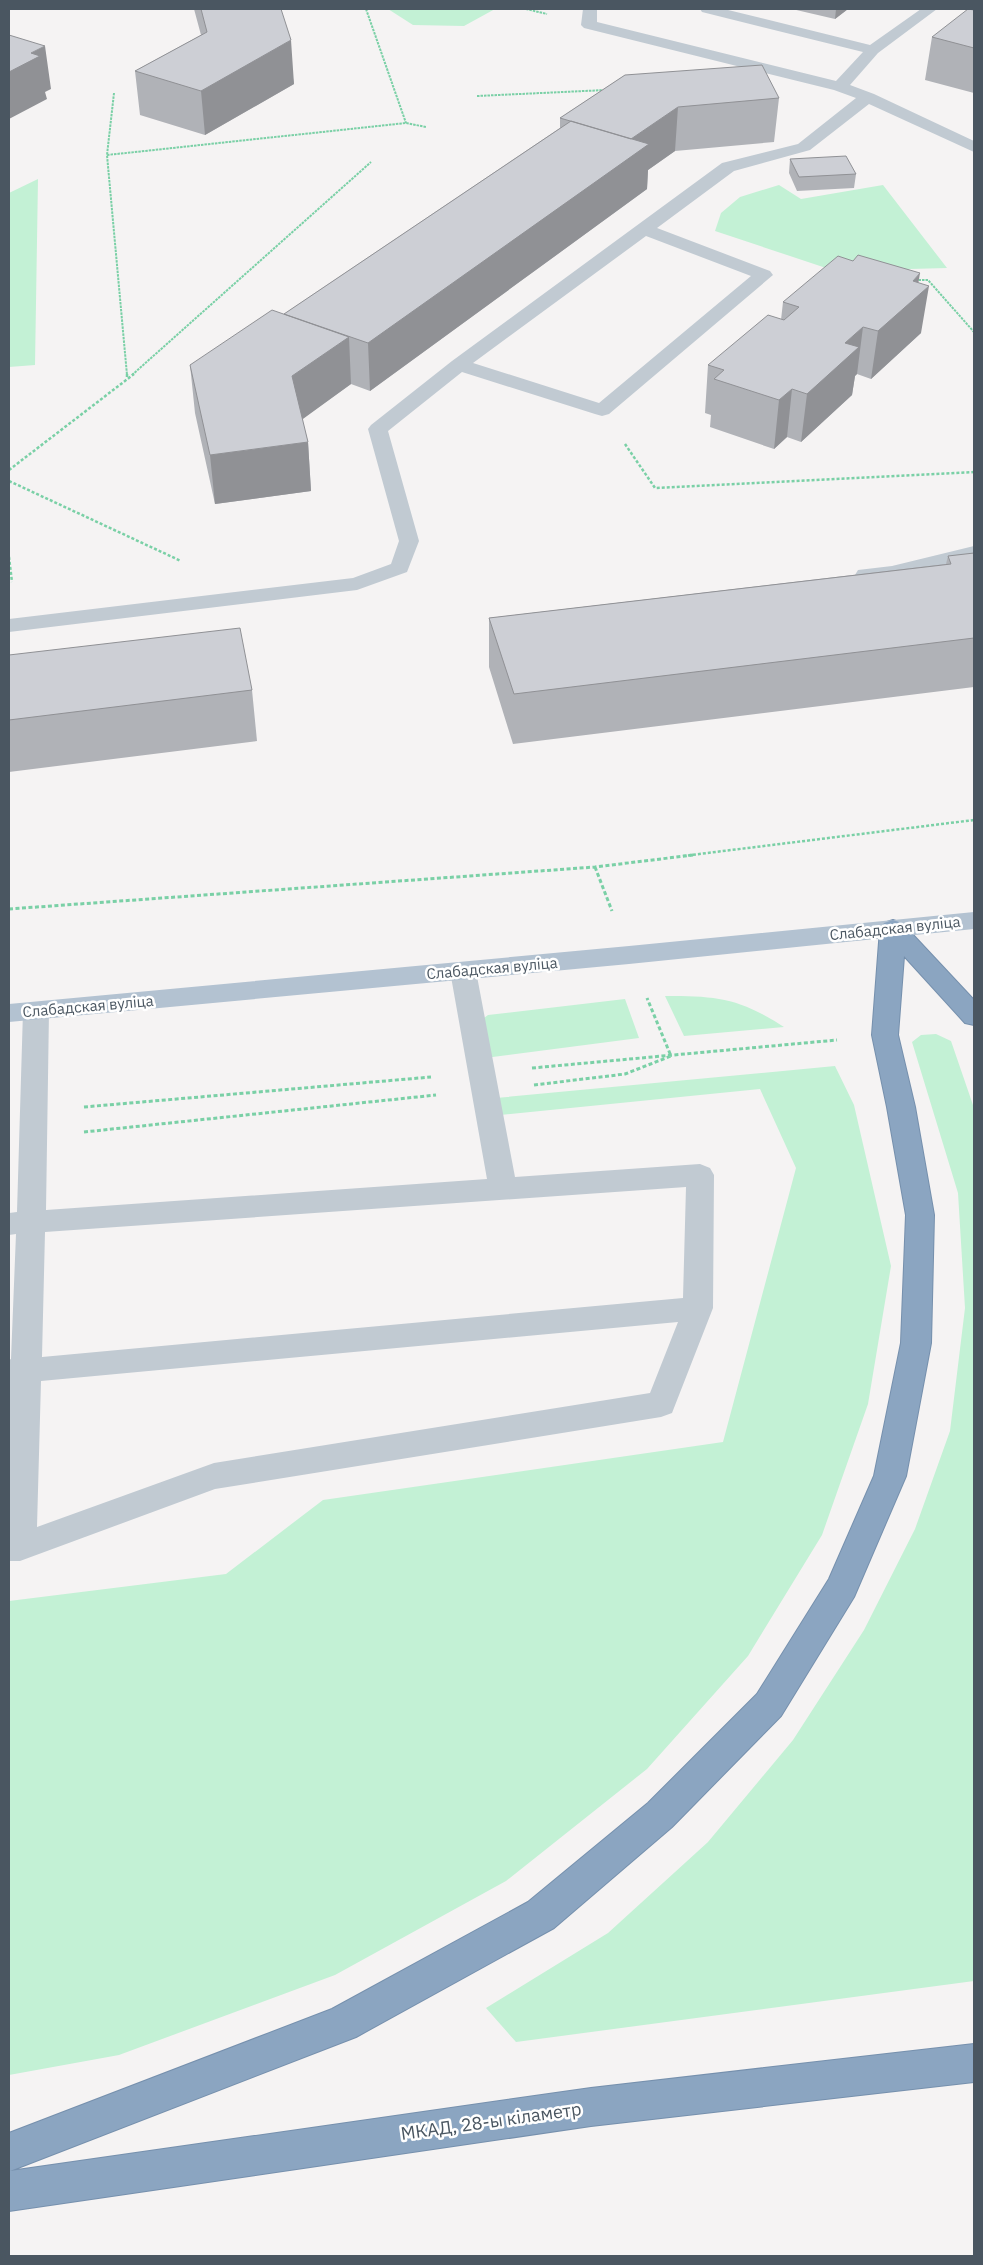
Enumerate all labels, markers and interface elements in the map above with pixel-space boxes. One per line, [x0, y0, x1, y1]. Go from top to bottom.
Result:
street label: Слабадская вуліца [829, 912, 961, 944]
street label: Слабадская вуліца [426, 953, 558, 983]
street label: Слабадская вуліца [22, 991, 154, 1021]
street label: МКАД, 28-ы кіламетр [399, 2097, 583, 2145]

